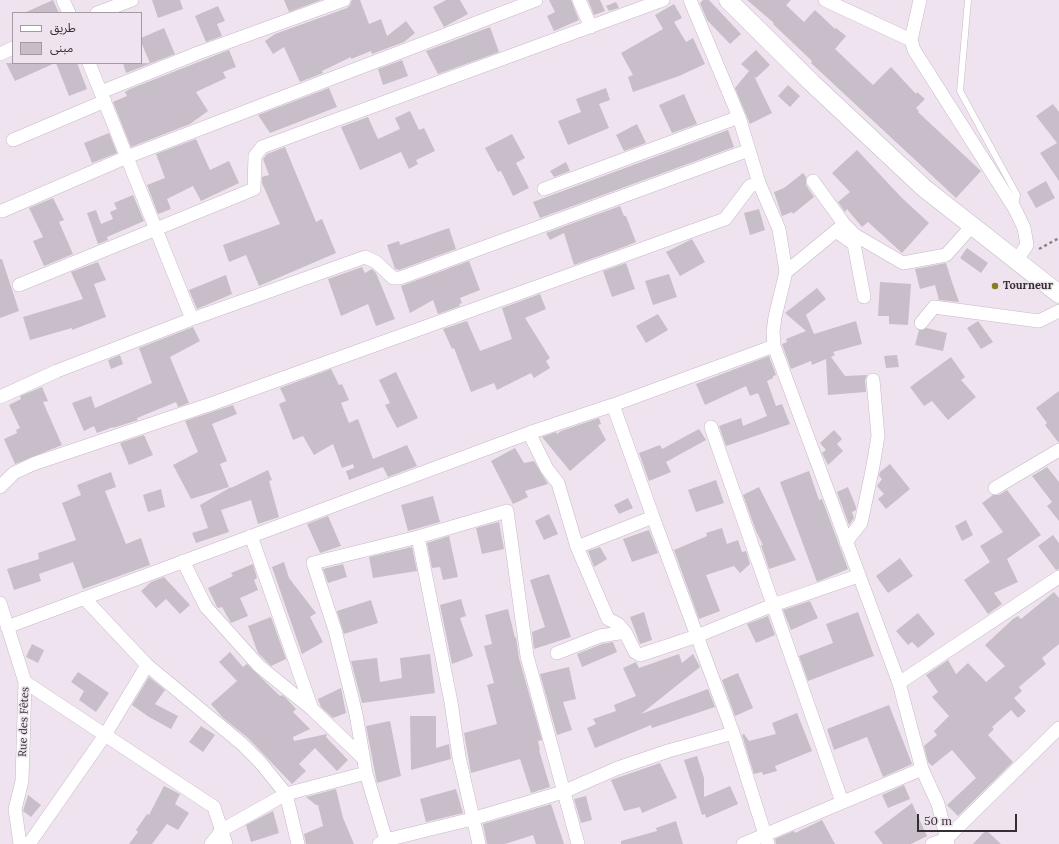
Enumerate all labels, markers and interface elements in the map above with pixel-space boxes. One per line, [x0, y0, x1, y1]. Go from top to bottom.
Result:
legend [12, 12, 142, 64]
text: طريق [50, 20, 76, 35]
text: مبنى [50, 40, 73, 55]
place label: Tourneur [1003, 279, 1053, 293]
marker: Tourneur [990, 281, 1000, 291]
street label: Rue des Fêtes [16, 687, 32, 757]
scale bar [919, 806, 1019, 832]
text: 50 m [924, 813, 952, 828]

